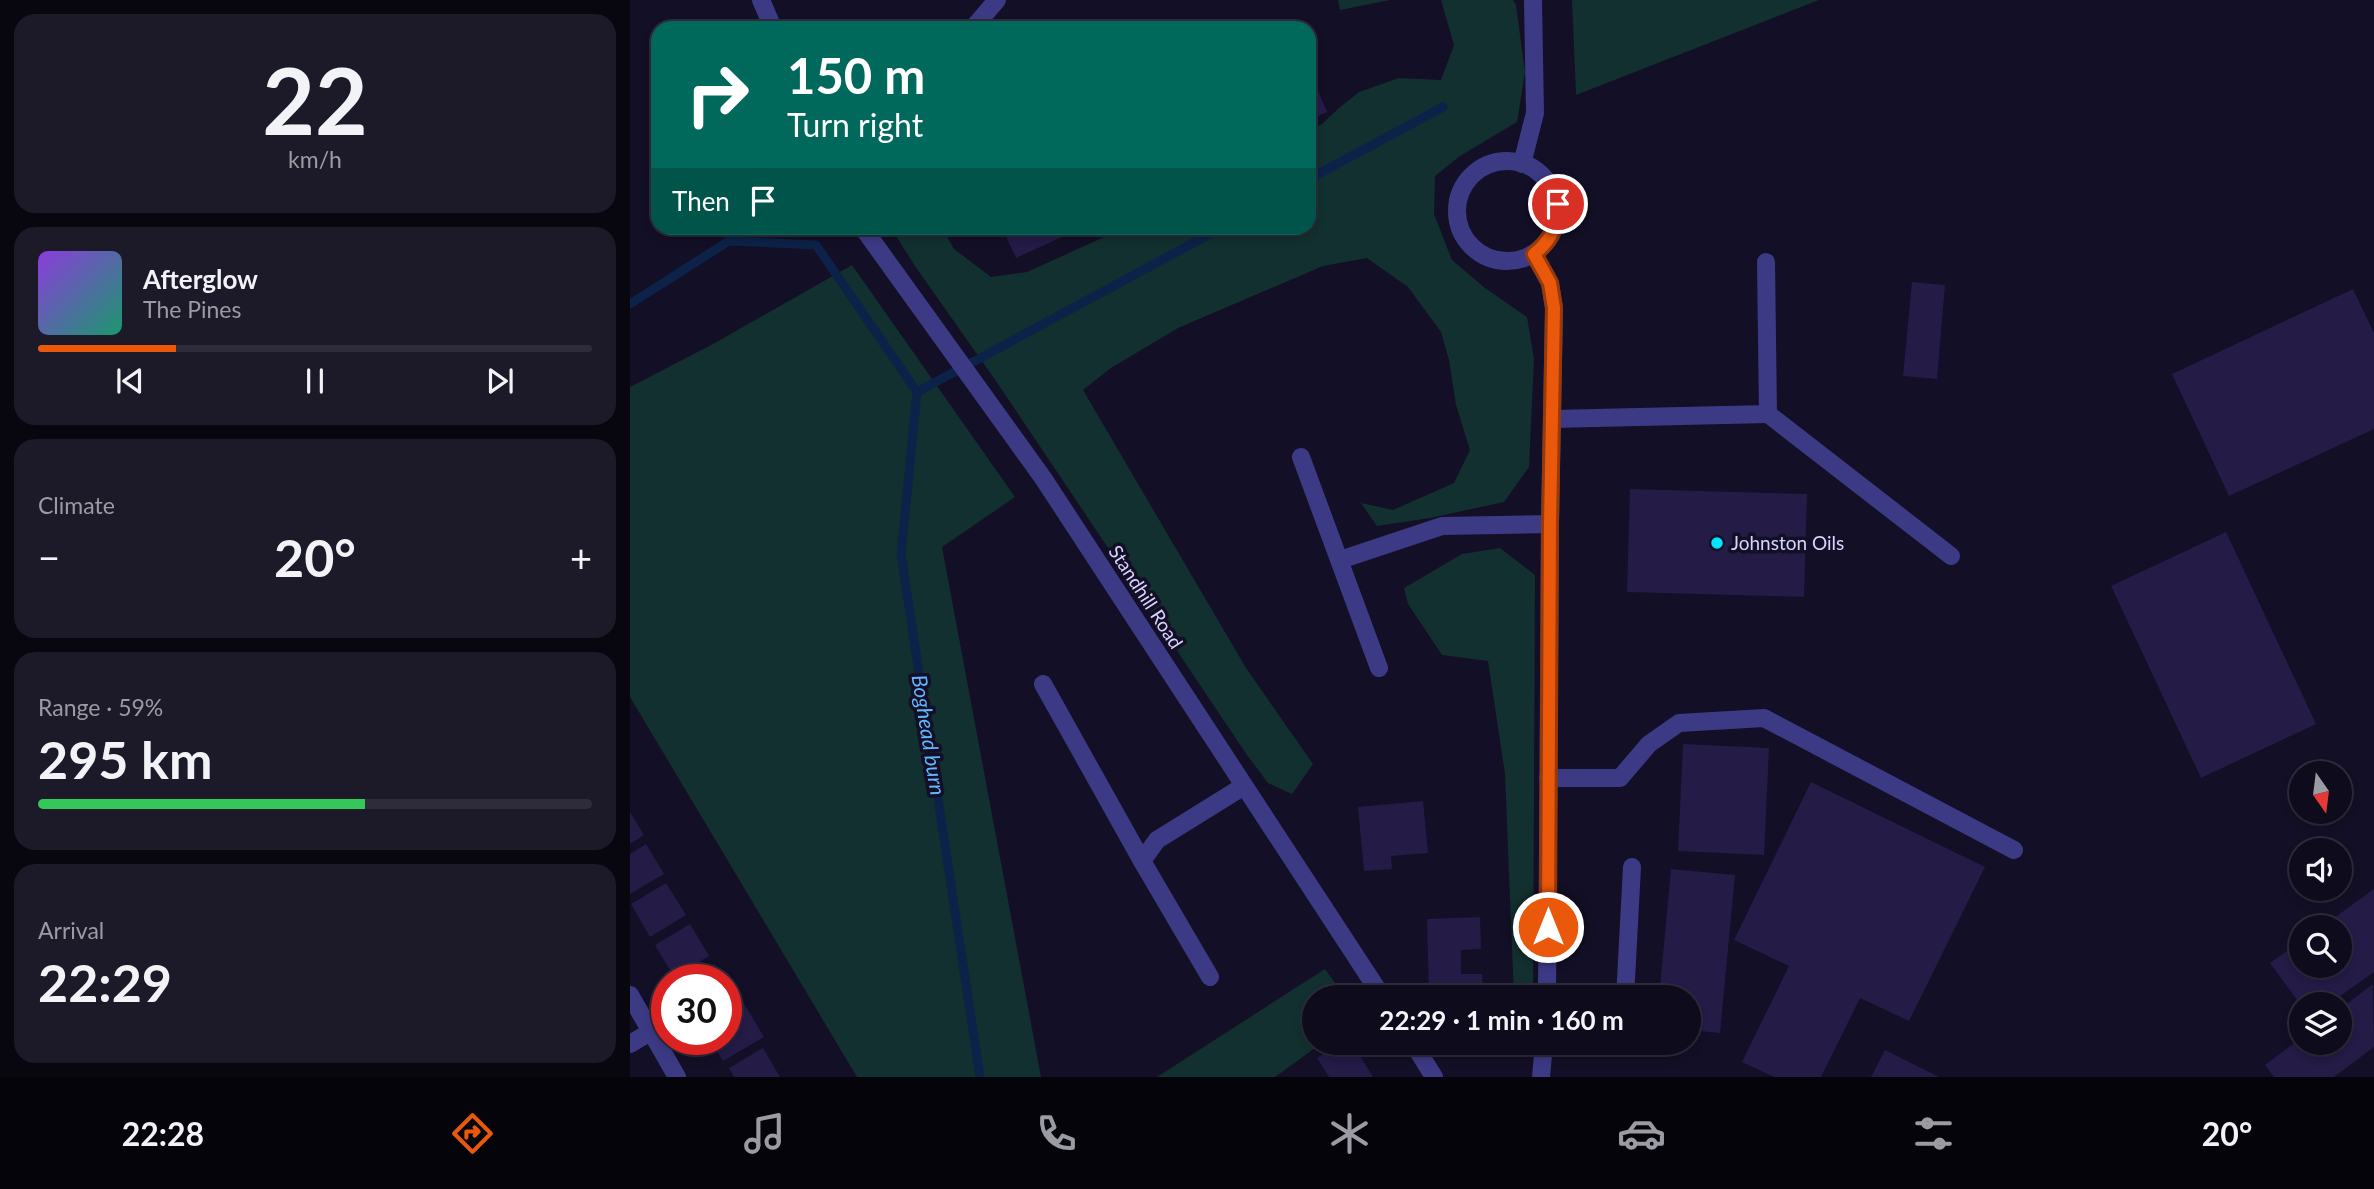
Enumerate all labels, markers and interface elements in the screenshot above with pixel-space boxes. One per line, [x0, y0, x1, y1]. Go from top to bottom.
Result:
text: 22 [262, 45, 368, 154]
text: 150 m [787, 46, 925, 104]
icon: right [672, 49, 763, 140]
text: Turn right [787, 105, 923, 144]
text: km/h [288, 145, 342, 173]
pin [1528, 174, 1588, 234]
icon: arrive [744, 182, 782, 220]
text: Then [672, 185, 730, 217]
icon: arrive [1539, 185, 1577, 223]
text: Afterglow [143, 263, 258, 295]
text: The Pines [143, 295, 241, 323]
icon: previous [111, 362, 149, 400]
icon: pause [296, 362, 334, 400]
icon: next [481, 362, 519, 400]
text: Climate [38, 491, 115, 519]
text: 20° [274, 526, 356, 588]
place label: Johnston Oils [1731, 531, 1844, 554]
text: − [38, 534, 60, 580]
text: + [570, 534, 592, 580]
marker: Johnston Oils [1709, 535, 1725, 551]
street label: Standhill Road [1105, 541, 1188, 653]
water label: Boghead burn [908, 673, 951, 797]
text: Range · 59% [38, 693, 163, 721]
text: 295 km [38, 728, 212, 790]
north arrow [2289, 761, 2352, 824]
map controls [2289, 761, 2352, 1055]
button: sound [2289, 838, 2352, 901]
position arrow [1511, 890, 1585, 964]
button: search [2289, 915, 2352, 978]
text: Arrival [38, 916, 104, 944]
text: 22:29 [38, 951, 172, 1013]
speed limit sign: 30 [651, 964, 742, 1055]
button: layers [2289, 992, 2352, 1055]
text: 22:29 · 1 min · 160 m [1379, 1004, 1624, 1036]
icon: directions [448, 1109, 497, 1158]
icon: music [740, 1109, 789, 1158]
icon: phone [1032, 1109, 1081, 1158]
icon: climate [1325, 1109, 1374, 1158]
icon: car [1617, 1109, 1666, 1158]
icon: filters [1909, 1109, 1958, 1158]
text: 22:28 [122, 1114, 204, 1153]
text: 20° [2202, 1114, 2252, 1153]

